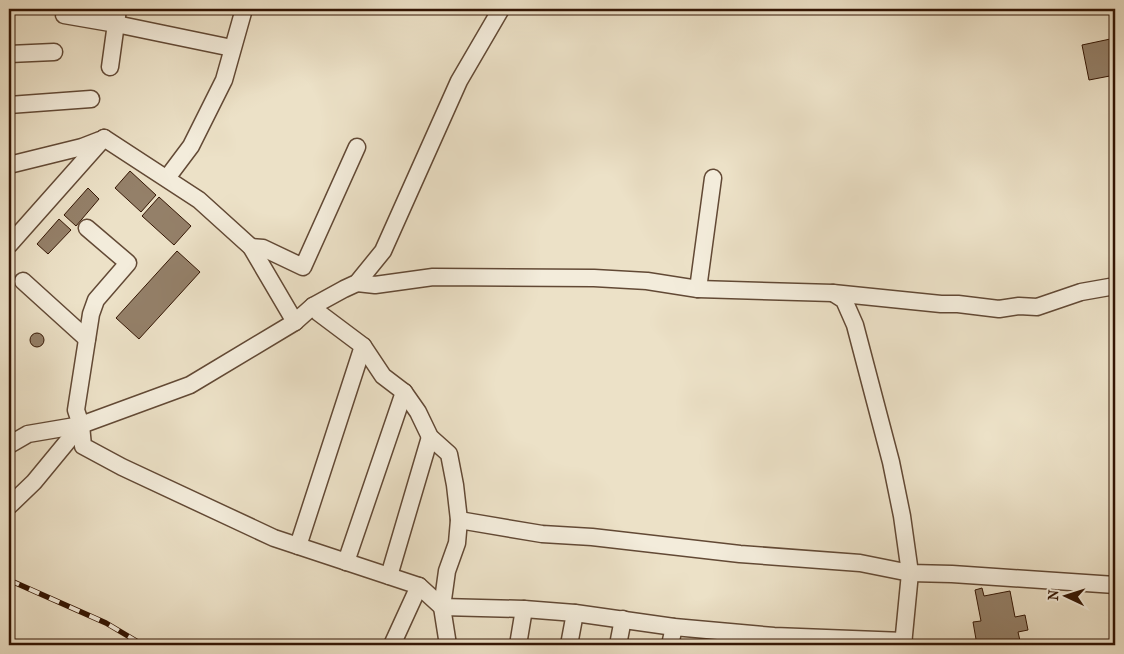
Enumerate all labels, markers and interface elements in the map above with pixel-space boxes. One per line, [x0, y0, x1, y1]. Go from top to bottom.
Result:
north arrow [1042, 572, 1092, 622]
text: N [1045, 589, 1062, 601]

